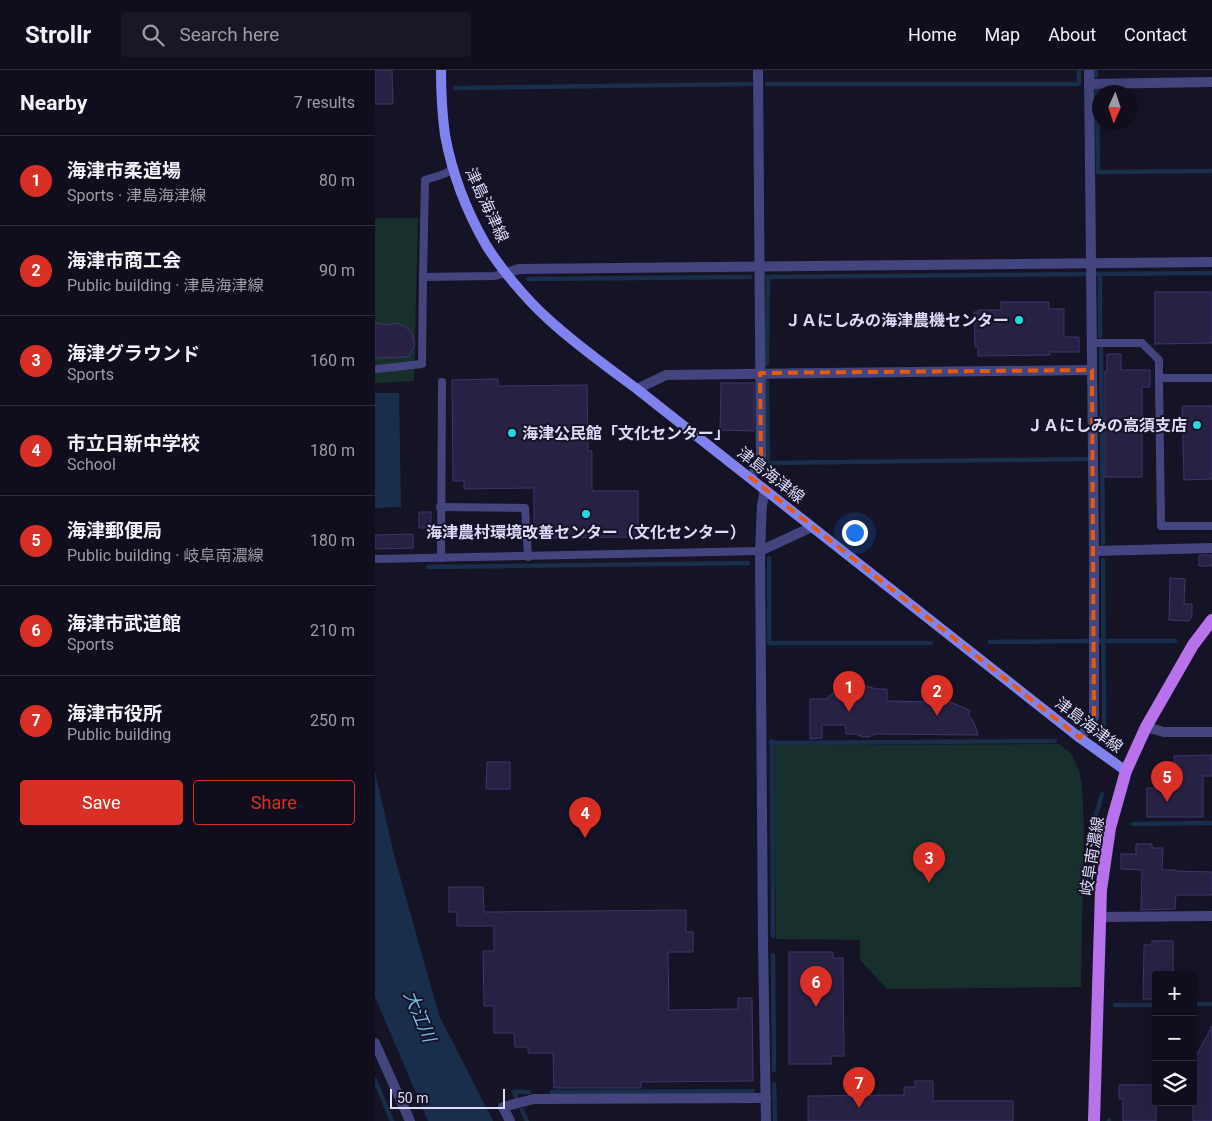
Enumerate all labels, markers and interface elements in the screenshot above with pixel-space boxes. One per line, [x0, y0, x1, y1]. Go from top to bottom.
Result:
search box [121, 12, 471, 57]
text: Strollr [25, 21, 91, 49]
icon: search [139, 21, 167, 49]
text: Search here [179, 23, 279, 46]
text: Home [908, 24, 957, 45]
text: Map [985, 24, 1020, 45]
text: About [1048, 24, 1096, 45]
text: Contact [1124, 24, 1187, 45]
north arrow [1092, 85, 1137, 130]
text: Nearby [20, 91, 87, 115]
text: 7 results [294, 93, 355, 112]
text: 海津市柔道場 [67, 159, 181, 182]
street label: 津島海津線 [461, 165, 513, 245]
text: 1 [31, 171, 41, 190]
text: 80 m [319, 171, 355, 190]
text: Sports · 津島海津線 [67, 186, 206, 205]
text: 海津市商工会 [67, 249, 181, 272]
text: 2 [31, 261, 41, 280]
text: 90 m [319, 261, 355, 280]
text: Public building · 津島海津線 [67, 276, 263, 295]
place label: ＪＡにしみの海津農機センター [785, 311, 1009, 330]
marker: ＪＡにしみの海津農機センター [1013, 314, 1025, 326]
text: 海津グラウンド [67, 342, 200, 365]
text: 3 [31, 351, 41, 370]
text: 160 m [310, 351, 355, 370]
text: Sports [67, 365, 114, 384]
place label: ＪＡにしみの高須支店 [1027, 416, 1187, 435]
marker: ＪＡにしみの高須支店 [1191, 419, 1203, 431]
place label: 海津公民館「文化センター」 [522, 424, 730, 443]
marker: 海津公民館「文化センター」 [506, 427, 518, 439]
text: 市立日新中学校 [67, 432, 200, 455]
text: 4 [31, 441, 41, 460]
text: 180 m [310, 441, 355, 460]
street label: 津島海津線 [734, 443, 808, 507]
text: School [67, 455, 116, 474]
marker: 海津農村環境改善センター（文化センター） [580, 508, 592, 520]
text: 海津郵便局 [67, 519, 162, 542]
your location [842, 520, 868, 546]
place label: 海津農村環境改善センター（文化センター） [426, 523, 746, 542]
text: 5 [31, 531, 41, 550]
text: 180 m [310, 531, 355, 550]
text: Public building · 岐阜南濃線 [67, 546, 263, 565]
text: 海津市武道館 [67, 612, 181, 635]
text: 6 [31, 621, 41, 640]
text: 210 m [310, 621, 355, 640]
text: Sports [67, 635, 114, 654]
pin: 1 [833, 671, 865, 712]
pin: 2 [921, 675, 953, 716]
street label: 津島海津線 [1051, 693, 1127, 757]
text: 海津市役所 [67, 702, 162, 725]
text: 7 [31, 711, 41, 730]
text: 250 m [310, 711, 355, 730]
text: Public building [67, 725, 171, 744]
pin: 5 [1151, 761, 1183, 802]
button: Save [20, 780, 183, 825]
button: Share [193, 780, 355, 825]
pin: 4 [569, 797, 601, 838]
street label: 岐阜南濃線 [1076, 815, 1108, 897]
pin: 3 [913, 842, 945, 883]
pin: 6 [800, 966, 832, 1007]
map controls [1152, 971, 1197, 1106]
button: + [1152, 971, 1197, 1016]
water label: 大江川 [400, 987, 441, 1047]
button: − [1152, 1016, 1197, 1061]
button: layers [1152, 1061, 1197, 1106]
pin: 7 [843, 1067, 875, 1108]
scale bar [390, 1086, 505, 1109]
text: 50 m [397, 1090, 429, 1106]

